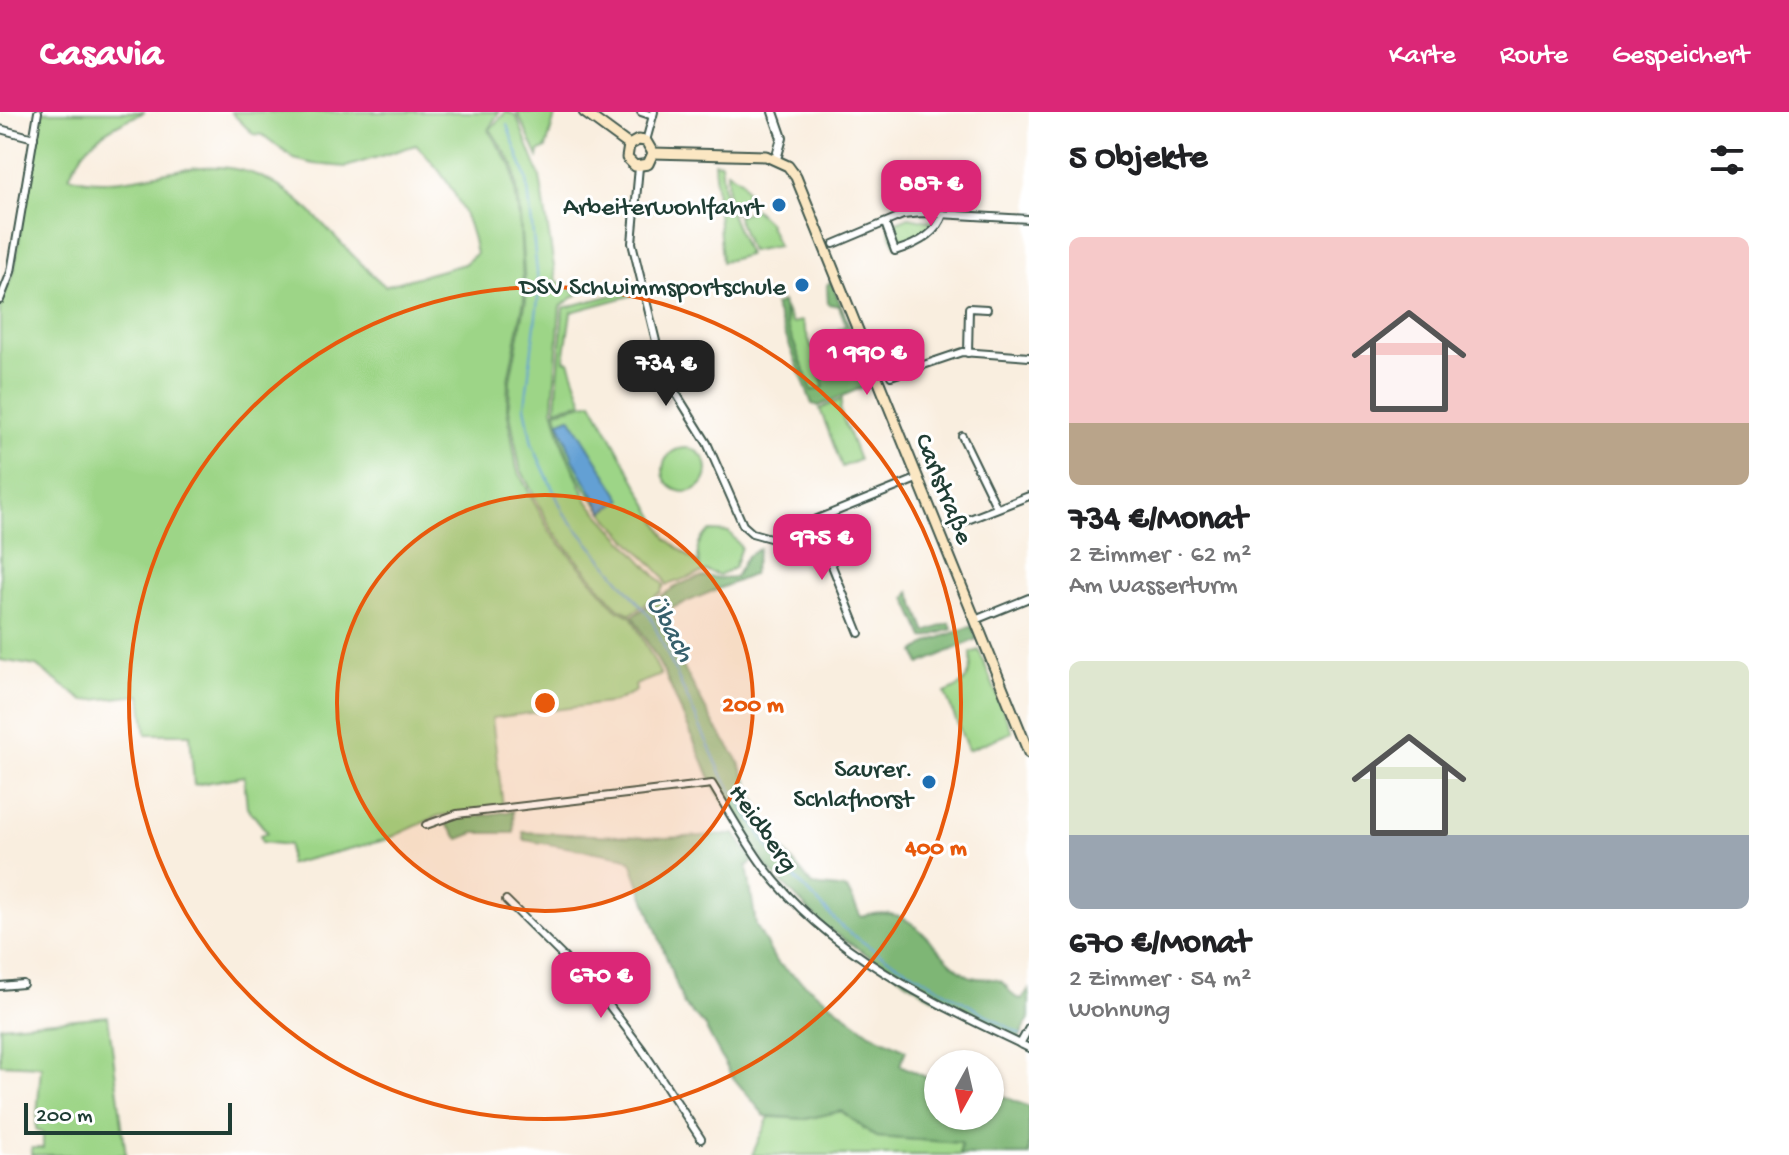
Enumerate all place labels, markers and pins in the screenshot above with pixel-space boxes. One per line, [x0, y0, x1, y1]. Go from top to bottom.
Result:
pin: 887 € [875, 160, 987, 228]
place label: Arbeiterwohlfahrt [563, 194, 765, 225]
marker: Arbeiterwohlfahrt [770, 196, 788, 214]
place label: DSV Schwimmsportschule [517, 274, 787, 305]
marker: DSV Schwimmsportschule [793, 276, 811, 294]
pin: 1 990 € [793, 329, 941, 397]
pin: 734 € [610, 340, 722, 408]
pin: 975 € [766, 514, 878, 582]
centre of rings [531, 689, 559, 717]
place label: Saurer. Schlafhorst [793, 756, 915, 817]
marker: Saurer. Schlafhorst [920, 773, 938, 791]
pin: 670 € [545, 952, 657, 1020]

